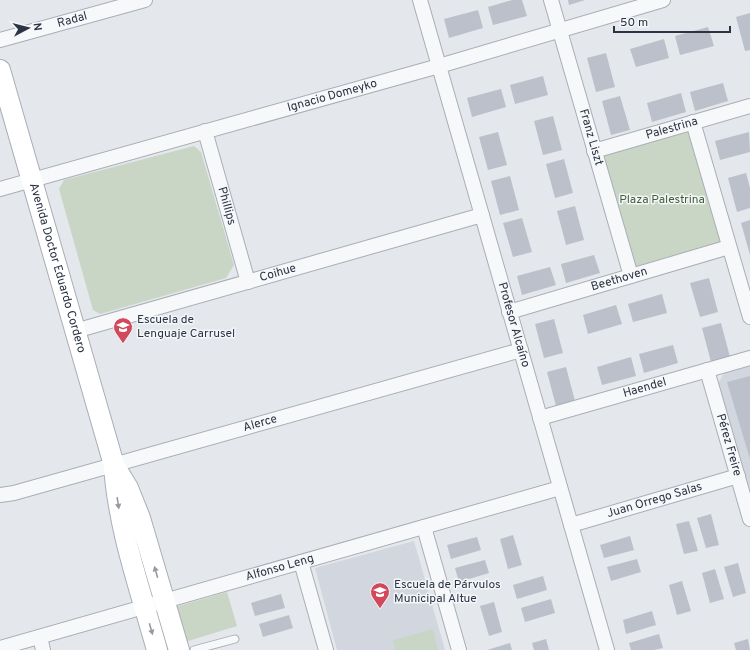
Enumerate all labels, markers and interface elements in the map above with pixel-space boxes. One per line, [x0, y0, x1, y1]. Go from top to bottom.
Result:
north arrow [8, 8, 48, 48]
street label: Radal [55, 8, 89, 32]
scale bar [614, 8, 730, 34]
text: 50 m [620, 15, 648, 31]
text: N [30, 22, 44, 32]
street label: Ignacio Domeyko [285, 76, 379, 116]
street label: Franz Liszt [575, 107, 607, 168]
street label: Palestrina [644, 113, 700, 144]
street label: Avenida Doctor Eduardo Cordero [25, 181, 89, 355]
street label: Phillips [213, 185, 239, 227]
park label: Plaza Palestrina [619, 192, 705, 208]
street label: Coihue [258, 260, 298, 286]
street label: Beethoven [589, 263, 650, 295]
street label: Profesor Alcaíno [494, 280, 533, 370]
place label: Escuela de Lenguaje Carrusel [137, 312, 235, 342]
school or university icon: Escuela de Lenguaje Carrusel [112, 316, 134, 344]
street label: Haendel [621, 374, 668, 402]
street label: Alerce [241, 411, 279, 436]
street label: Pérez Freire [712, 412, 745, 478]
street label: Juan Orrego Salas [605, 479, 704, 522]
one-way arrow [115, 497, 121, 510]
street label: Alfonso Leng [244, 551, 316, 585]
one-way arrow [153, 566, 159, 578]
place label: Escuela de Párvulos Municipal Altue [394, 577, 501, 607]
school or university icon: Escuela de Párvulos Municipal Altue [369, 581, 391, 609]
one-way arrow [148, 623, 154, 635]

